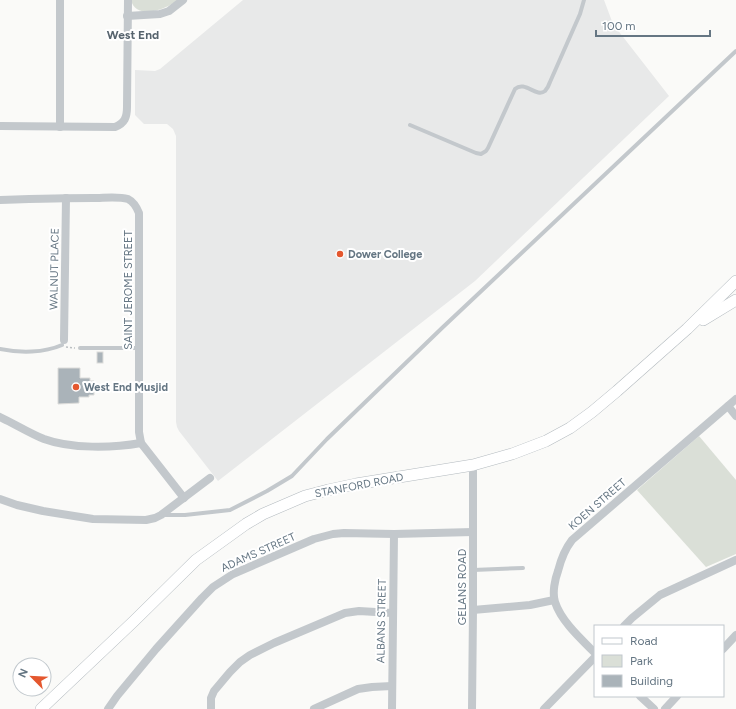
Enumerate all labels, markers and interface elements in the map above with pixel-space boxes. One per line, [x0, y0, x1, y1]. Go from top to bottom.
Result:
scale bar [596, 12, 710, 38]
text: 100 m [602, 19, 636, 33]
district label: West End [107, 28, 159, 42]
street label: WALNUT PLACE [47, 228, 62, 310]
street label: SAINT JEROME STREET [122, 230, 135, 350]
place label: Dower College [348, 248, 422, 261]
marker: Dower College [335, 249, 345, 259]
place label: West End Musjid [84, 381, 168, 394]
marker: West End Musjid [71, 382, 81, 392]
street label: STANFORD ROAD [314, 470, 405, 500]
street label: KOEN STREET [566, 476, 629, 533]
street label: ADAMS STREET [219, 530, 297, 575]
street label: GELANS ROAD [456, 548, 469, 625]
street label: ALBANS STREET [374, 579, 389, 663]
legend [594, 625, 724, 697]
text: Road [630, 634, 658, 648]
text: Park [630, 654, 653, 668]
north arrow [12, 657, 52, 697]
text: N [16, 667, 31, 680]
text: Building [630, 674, 673, 688]

